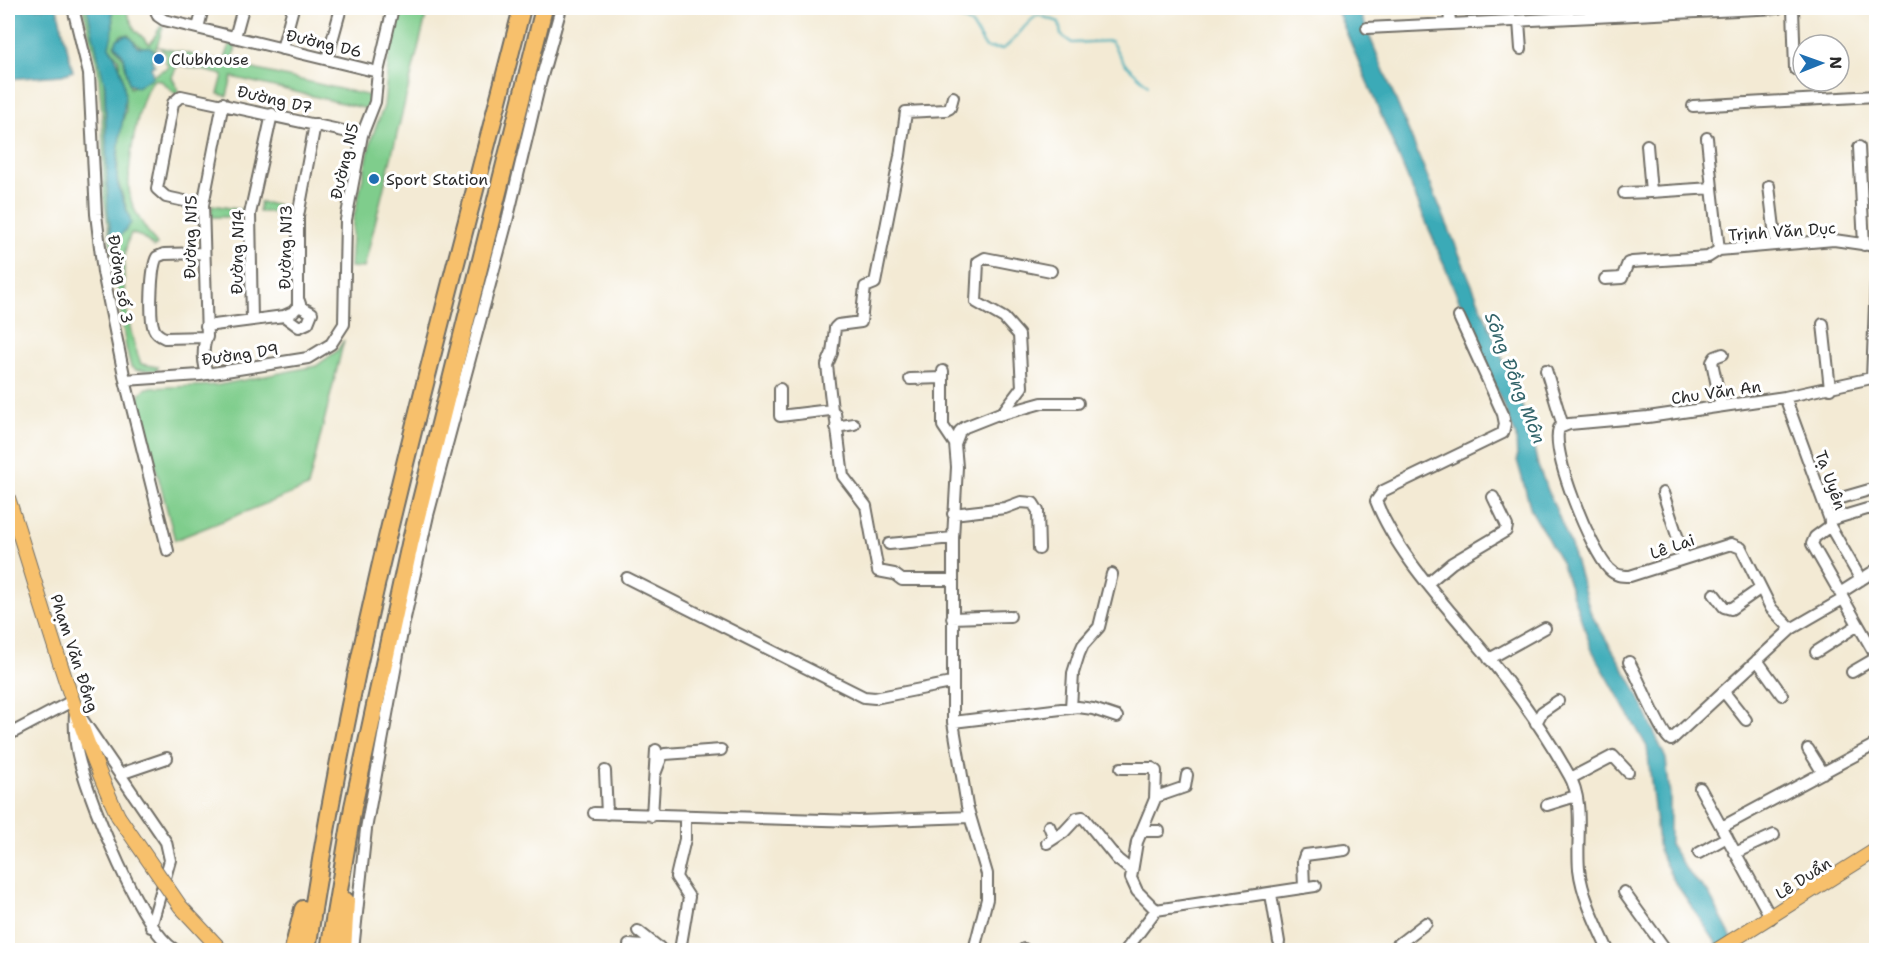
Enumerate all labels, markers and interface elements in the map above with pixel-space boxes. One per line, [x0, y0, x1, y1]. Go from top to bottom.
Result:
street label: Đường D6 [284, 25, 364, 62]
north arrow [1791, 33, 1851, 93]
place label: Clubhouse [171, 49, 249, 70]
marker: Clubhouse [152, 52, 166, 66]
text: N [1825, 56, 1846, 69]
street label: Đường D7 [235, 81, 315, 118]
street label: Đường N5 [326, 121, 363, 201]
place label: Sport Station [386, 169, 488, 190]
marker: Sport Station [367, 172, 381, 186]
street label: Đường N15 [179, 195, 202, 279]
street label: Đường N13 [274, 204, 297, 290]
street label: Đường N14 [226, 209, 249, 295]
street label: Trịnh Văn Dục [1727, 217, 1837, 246]
street label: Đường số 3 [103, 233, 138, 325]
water label: Sông Đồng Môn [1479, 309, 1551, 447]
street label: Đường D9 [200, 339, 280, 370]
street label: Chu Văn An [1670, 376, 1763, 409]
street label: Tạ Uyên [1810, 448, 1851, 513]
street label: Lê Lai [1647, 529, 1697, 564]
street label: Phạm Văn Đồng [46, 591, 104, 715]
street label: Lê Duẩn [1771, 853, 1835, 904]

